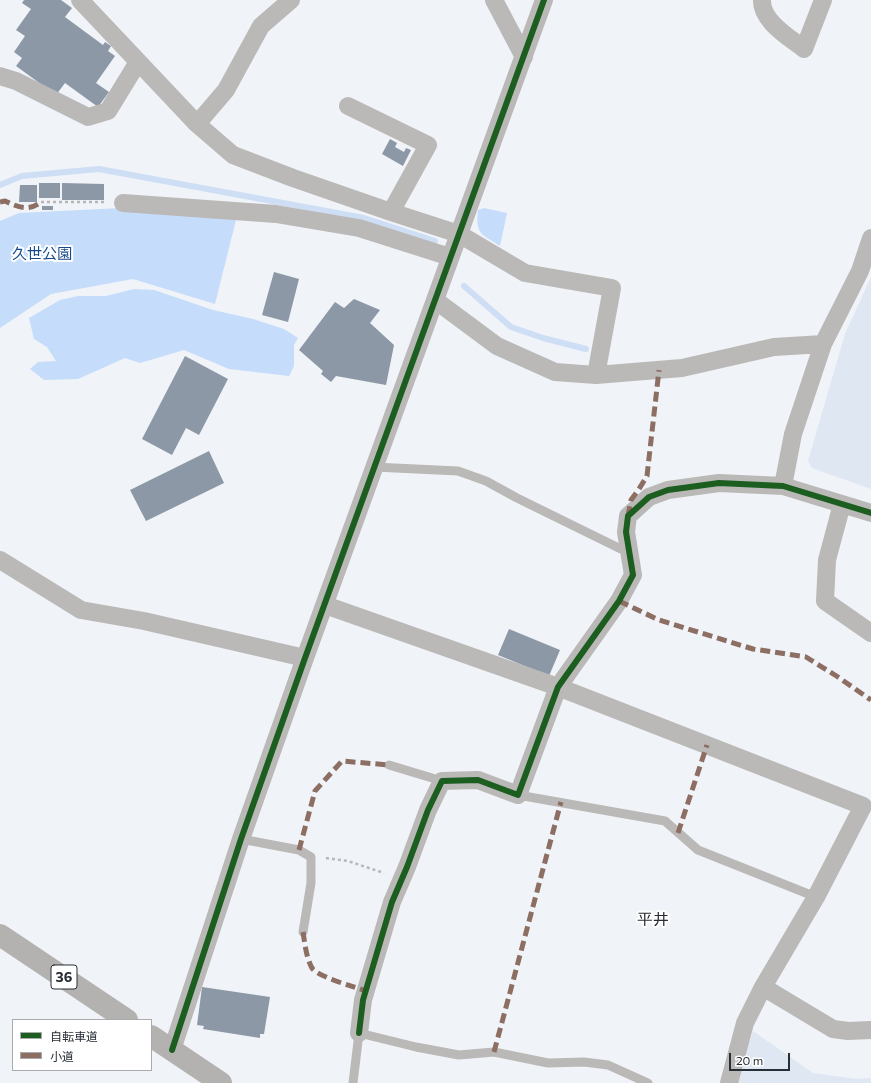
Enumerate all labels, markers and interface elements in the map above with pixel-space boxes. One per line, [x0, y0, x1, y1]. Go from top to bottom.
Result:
park label: 久世公園 [12, 245, 72, 263]
district label: 平井 [637, 910, 669, 930]
road number: 36 [51, 965, 77, 989]
legend [12, 1019, 152, 1071]
text: 自転車道 [50, 1029, 98, 1043]
scale bar [731, 1045, 792, 1071]
text: 小道 [50, 1049, 74, 1063]
text: 20 m [736, 1053, 763, 1067]

